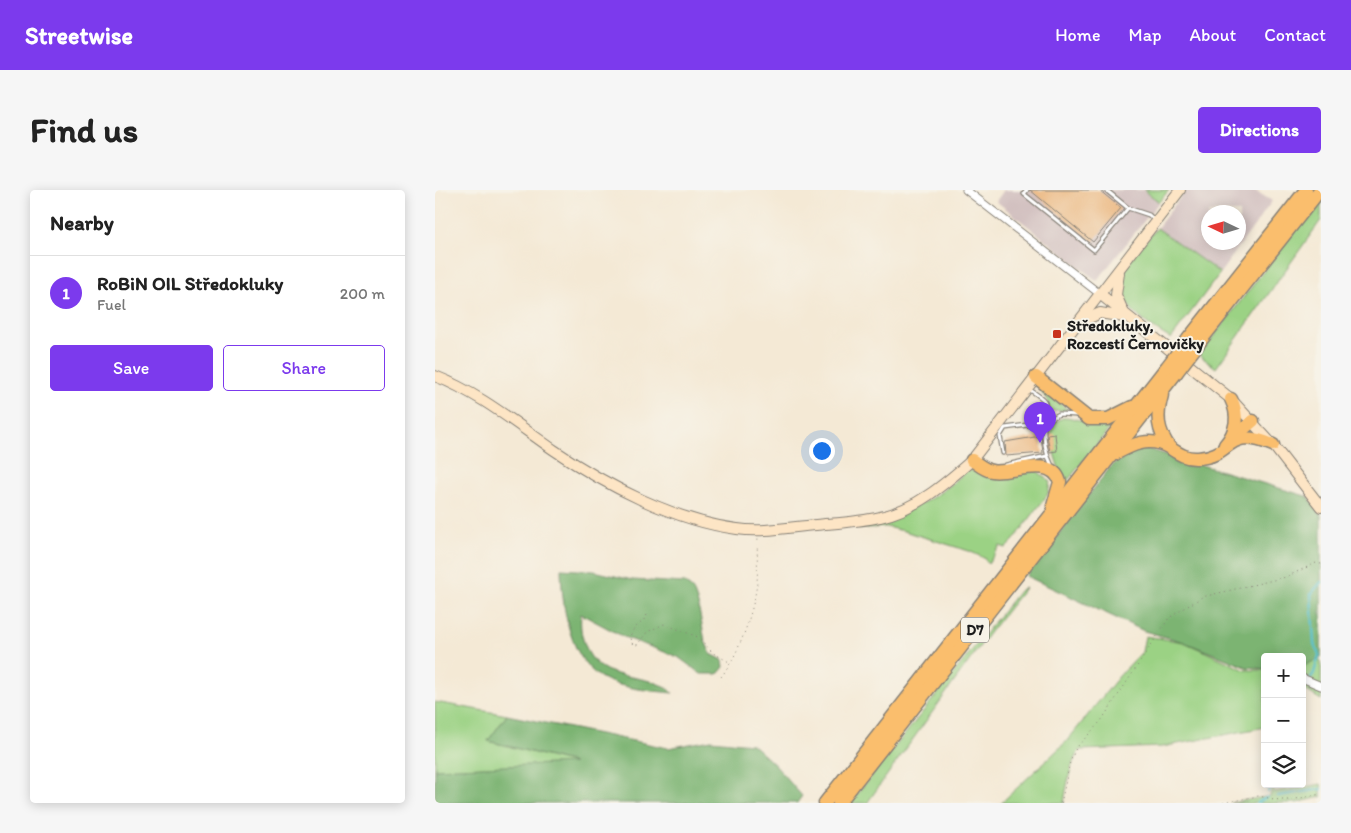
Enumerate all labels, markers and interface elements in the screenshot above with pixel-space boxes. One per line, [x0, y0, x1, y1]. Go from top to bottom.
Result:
text: Streetwise [25, 21, 133, 50]
text: Home [1055, 24, 1101, 46]
text: Map [1129, 24, 1162, 46]
text: About [1190, 24, 1236, 46]
text: Contact [1264, 24, 1326, 46]
button: Directions [1198, 107, 1321, 153]
text: Find us [30, 109, 138, 151]
north arrow [1201, 205, 1246, 250]
text: Nearby [50, 210, 114, 235]
text: RoBiN OIL Středokluky [97, 272, 283, 295]
text: 1 [62, 284, 70, 303]
text: 200 m [340, 284, 385, 303]
text: Fuel [97, 295, 126, 314]
place label: Středokluky, Rozcestí Černovičky [1067, 316, 1204, 354]
marker: Středokluky, Rozcestí Černovičky [1051, 328, 1063, 340]
button: Save [50, 345, 213, 391]
button: Share [223, 345, 385, 391]
pin: 1 [1024, 402, 1056, 443]
your location [809, 438, 835, 464]
road number: D7 [961, 618, 989, 642]
map controls [1261, 653, 1306, 788]
button: + [1261, 653, 1306, 698]
button: − [1261, 698, 1306, 743]
button: layers [1261, 743, 1306, 788]

